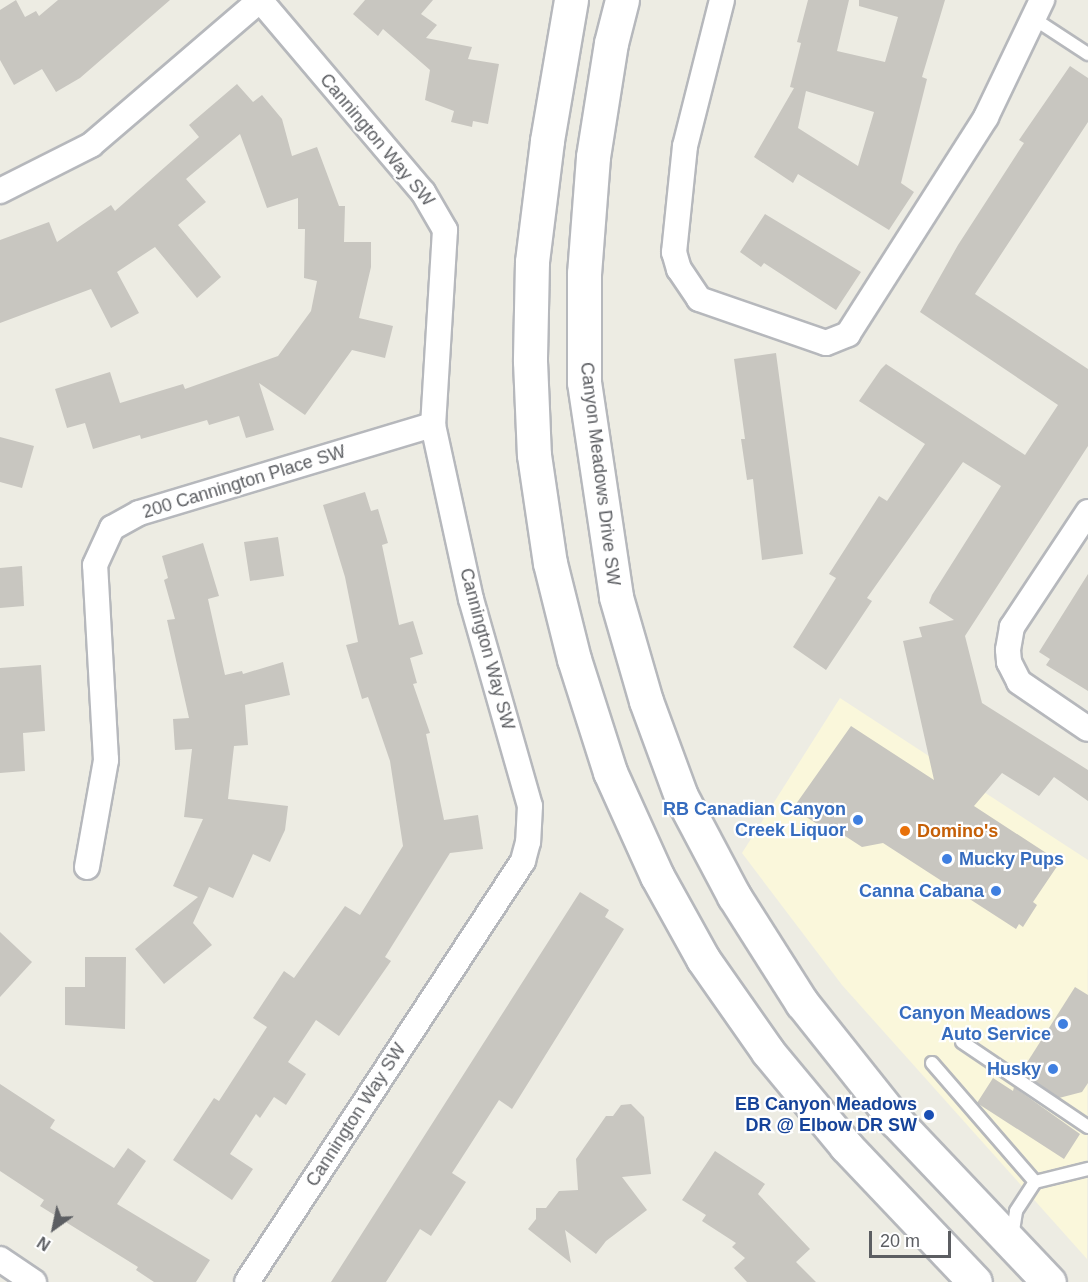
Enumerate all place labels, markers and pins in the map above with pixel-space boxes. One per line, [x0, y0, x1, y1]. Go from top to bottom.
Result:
place label: RB Canadian Canyon Creek Liquor [663, 799, 846, 842]
marker: RB Canadian Canyon Creek Liquor [851, 813, 865, 827]
place label: Domino's [917, 820, 998, 842]
marker: Domino's [898, 824, 912, 838]
place label: Mucky Pups [959, 848, 1064, 870]
marker: Mucky Pups [940, 852, 954, 866]
place label: Canna Cabana [859, 880, 984, 902]
marker: Canna Cabana [989, 884, 1003, 898]
place label: Canyon Meadows Auto Service [899, 1003, 1051, 1046]
marker: Canyon Meadows Auto Service [1056, 1017, 1070, 1031]
place label: Husky [987, 1058, 1041, 1080]
marker: Husky [1046, 1062, 1060, 1076]
place label: EB Canyon Meadows DR @ Elbow DR SW [735, 1094, 917, 1136]
marker: EB Canyon Meadows DR @ Elbow DR SW [922, 1108, 936, 1122]

